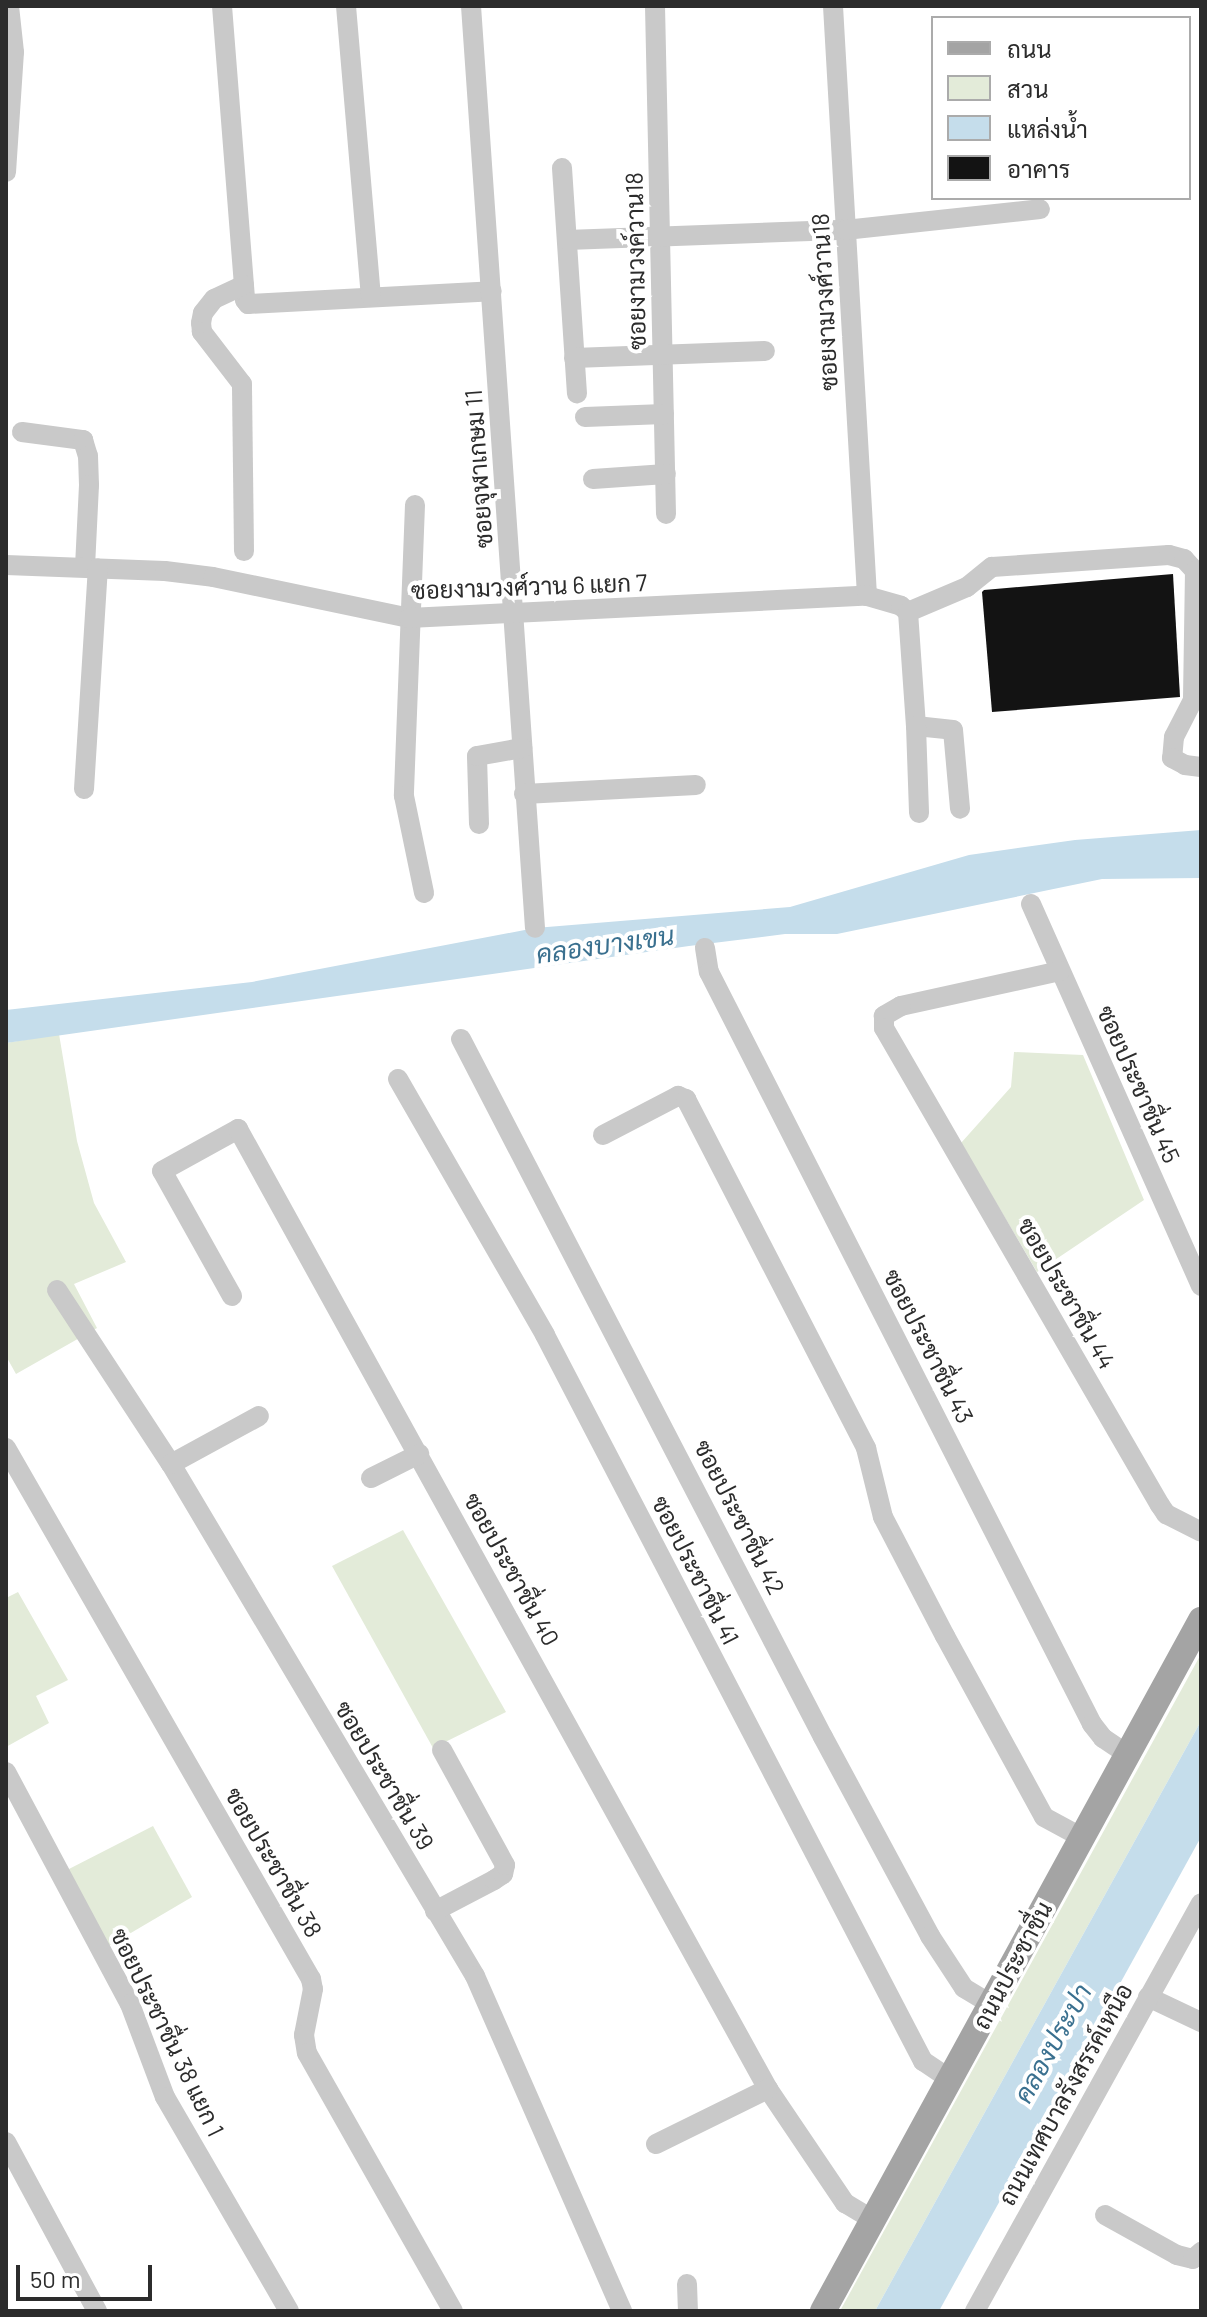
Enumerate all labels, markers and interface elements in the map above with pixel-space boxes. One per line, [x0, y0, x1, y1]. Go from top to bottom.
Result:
legend [931, 16, 1191, 200]
text: ถนน [1007, 34, 1052, 63]
text: สวน [1007, 74, 1049, 103]
text: แหล่งน้ำ [1007, 114, 1088, 143]
text: อาคาร [1007, 154, 1070, 183]
street label: ซอยงามวงค์วาน18 [619, 172, 651, 350]
street label: ซอยงามวงศ์วาน18 [805, 213, 843, 391]
street label: ซอยจุฬาเกษม 11 [458, 389, 498, 549]
street label: ซอยงามวงศ์วาน 6 แยก 7 [410, 567, 648, 605]
water label: คลองบางเขน [534, 919, 676, 969]
street label: ซอยประชาชื่น 45 [1091, 1001, 1187, 1167]
street label: ซอยประชาชื่น 44 [1012, 1212, 1122, 1374]
street label: ซอยประชาชื่น 43 [878, 1264, 980, 1428]
street label: ซอยประชาชื่น 42 [689, 1435, 791, 1599]
street label: ซอยประชาชื่น 40 [458, 1488, 566, 1650]
street label: ซอยประชาชื่น 41 [646, 1491, 746, 1649]
street label: ซอยประชาชื่น 39 [329, 1695, 441, 1855]
street label: ซอยประชาชื่น 38 [219, 1782, 329, 1942]
street label: ถนนประชาชื่น [966, 1896, 1058, 2034]
street label: ซอยประชาชื่น 38 แยก 1 [105, 1923, 231, 2141]
street label: ถนนเทศบาลรังสรรค์เหนือ [992, 1978, 1138, 2210]
water label: คลองประปา [1007, 1978, 1097, 2108]
scale bar [20, 2249, 156, 2299]
text: 50 m [30, 2264, 81, 2293]

